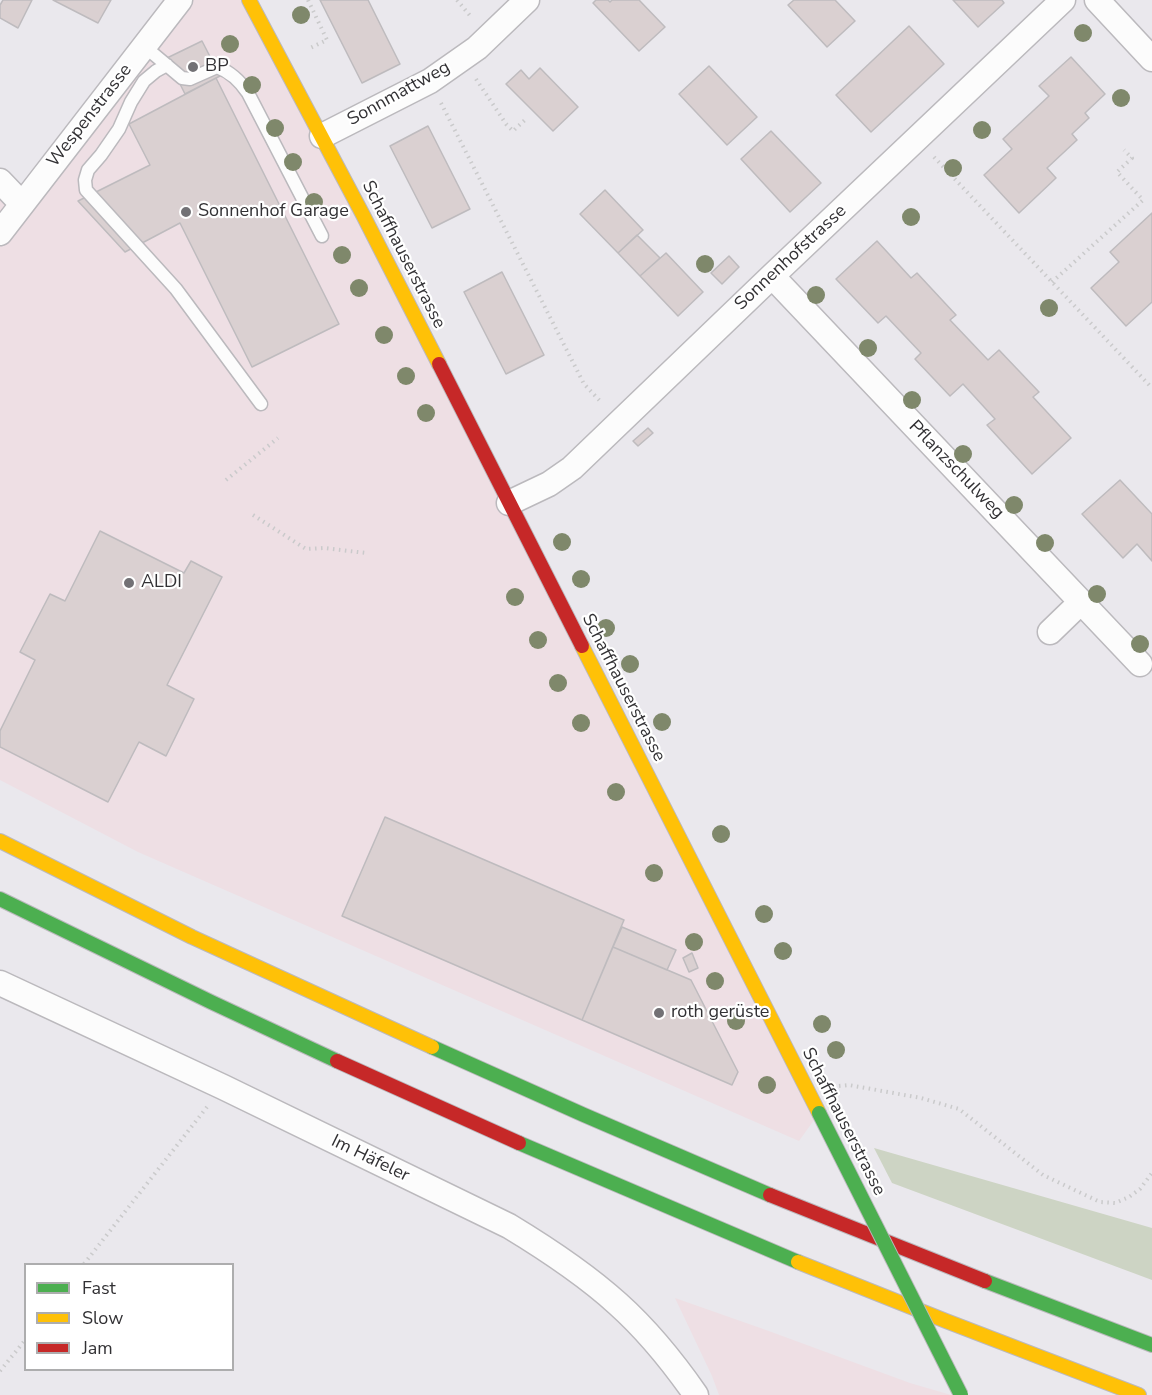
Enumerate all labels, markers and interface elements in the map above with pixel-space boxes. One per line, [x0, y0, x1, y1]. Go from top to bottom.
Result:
place label: BP [205, 56, 229, 78]
street label: Sonnmattweg [344, 57, 454, 131]
street label: Wespenstrasse [43, 60, 137, 172]
marker: BP [186, 60, 200, 74]
street label: Schaffhauserstrasse [356, 177, 450, 333]
place label: Sonnenhof Garage [198, 201, 349, 223]
street label: Sonnenhofstrasse [731, 201, 851, 315]
marker: Sonnenhof Garage [179, 205, 193, 219]
street label: Pflanzschulweg [904, 416, 1008, 524]
place label: ALDI [141, 572, 182, 594]
marker: ALDI [122, 576, 136, 590]
street label: Schaffhauserstrasse [576, 610, 670, 766]
place label: roth gerüste [671, 1002, 769, 1024]
marker: roth gerüste [652, 1006, 666, 1020]
street label: Schaffhauserstrasse [796, 1044, 890, 1200]
street label: Im Häfeler [327, 1131, 413, 1187]
legend [24, 1263, 234, 1371]
text: Fast [82, 1276, 116, 1300]
text: Slow [82, 1306, 123, 1330]
text: Jam [82, 1336, 113, 1360]

